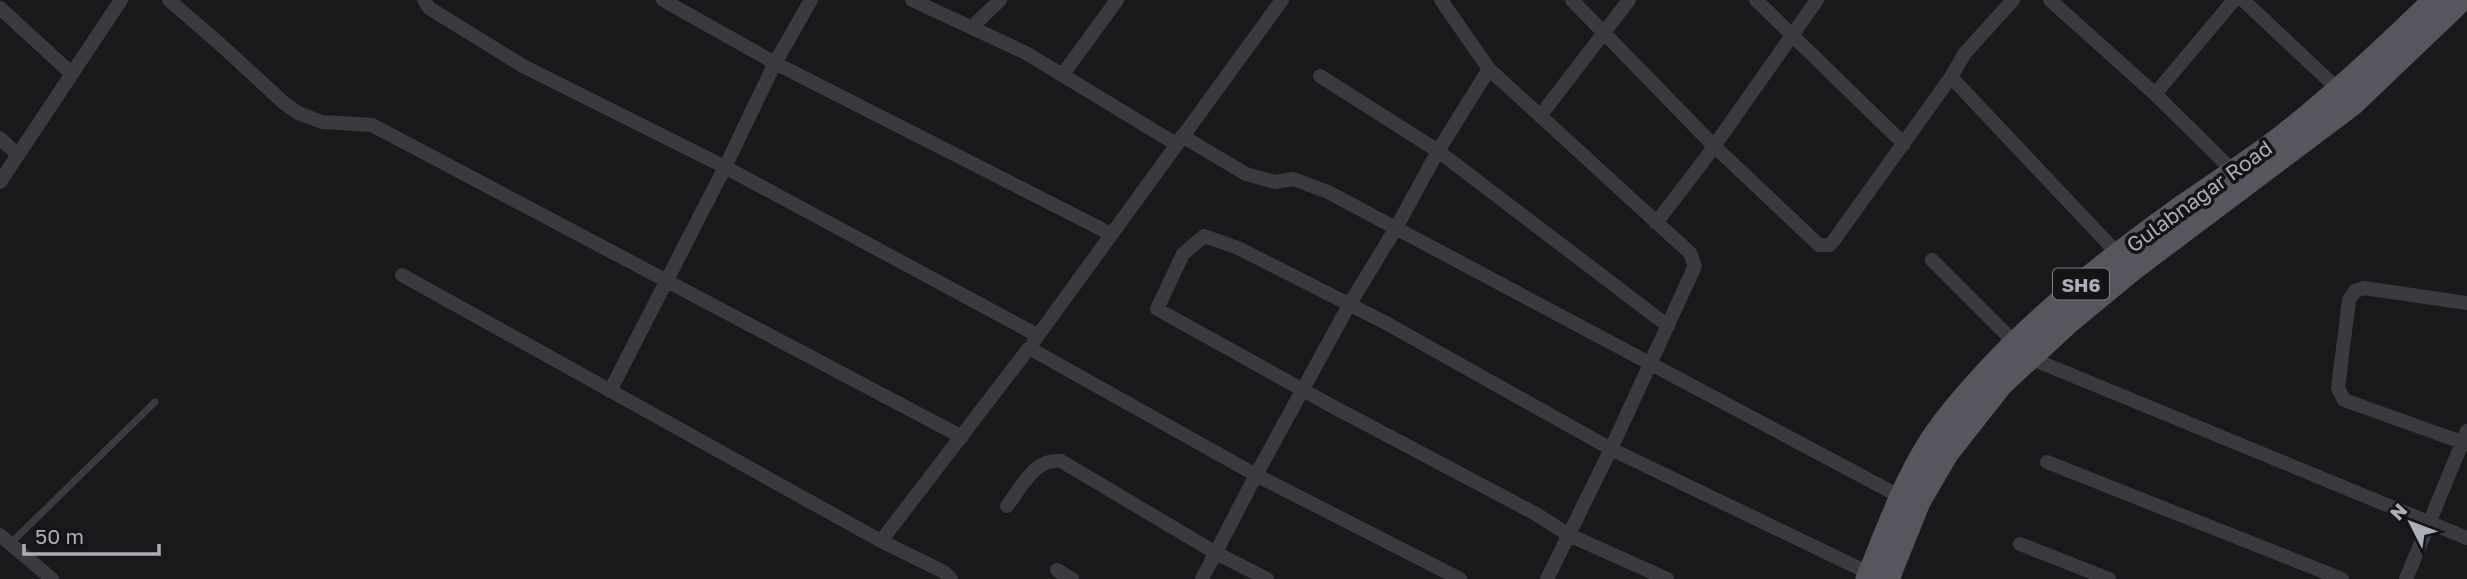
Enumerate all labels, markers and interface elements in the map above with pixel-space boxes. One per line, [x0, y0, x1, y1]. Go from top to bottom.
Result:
street label: Gulabnagar Road [2121, 135, 2277, 257]
road number: SH6 [2053, 268, 2109, 300]
north arrow [2376, 488, 2446, 558]
text: N [2385, 498, 2411, 524]
scale bar [24, 512, 159, 556]
text: 50 m [35, 523, 84, 549]

